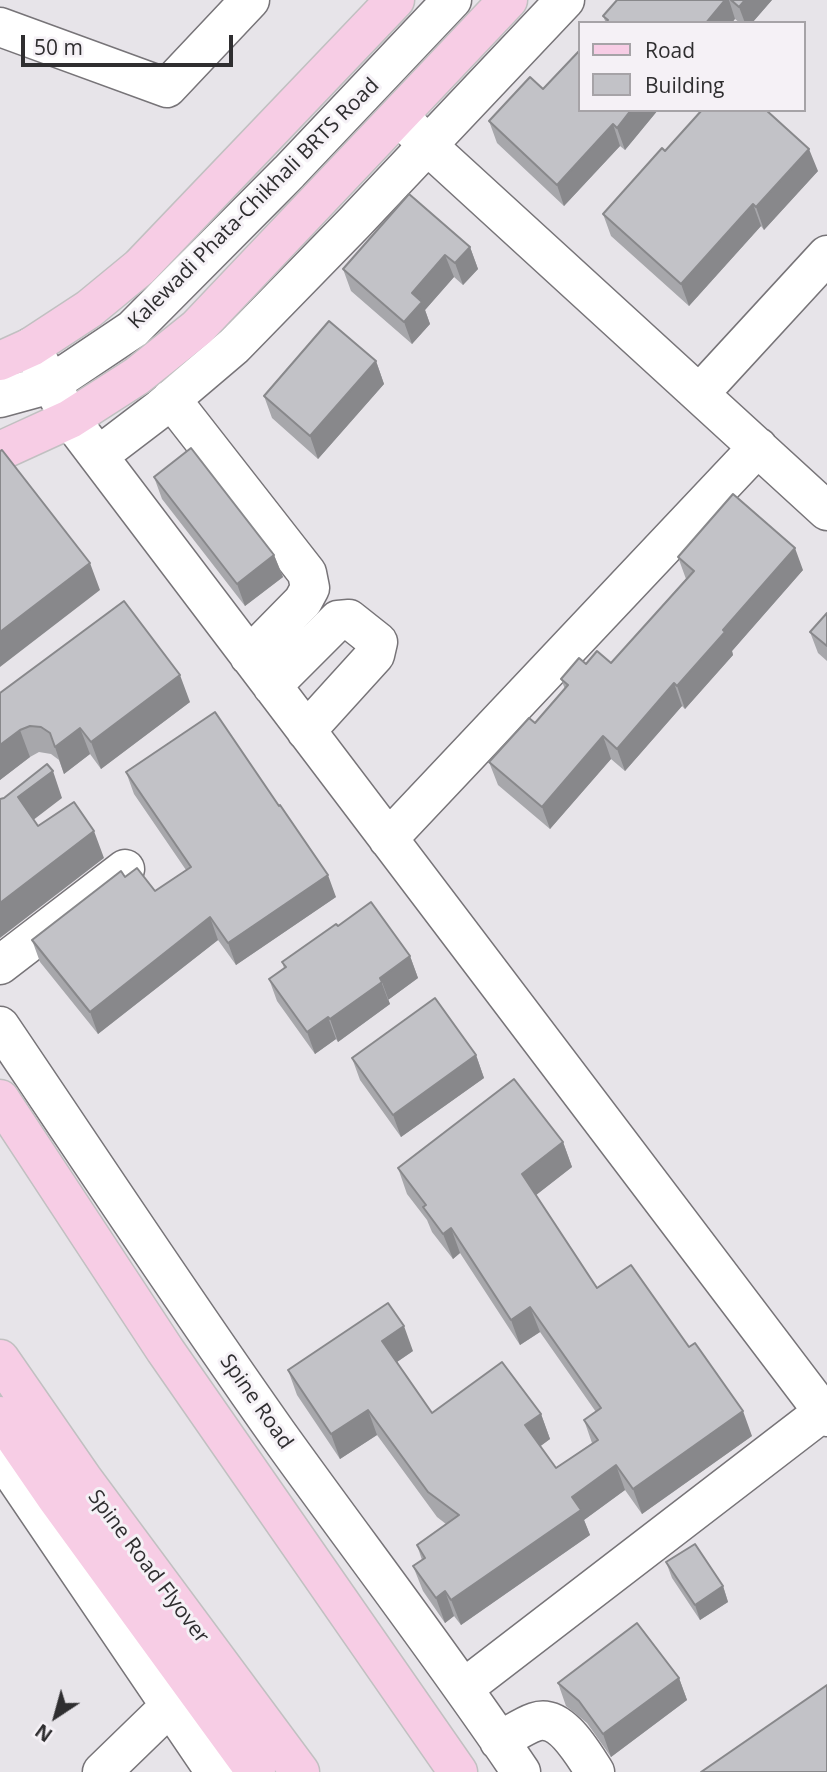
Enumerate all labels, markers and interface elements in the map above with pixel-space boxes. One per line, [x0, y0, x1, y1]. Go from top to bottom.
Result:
scale bar [24, 21, 236, 65]
legend [578, 21, 806, 112]
text: 50 m [34, 33, 83, 61]
text: Road [645, 36, 695, 64]
text: Building [645, 71, 724, 99]
street label: Kalewadi Phata-Chikhali BRTS Road [123, 73, 385, 335]
street label: Spine Road [214, 1350, 298, 1454]
street label: Spine Road Flyover [82, 1485, 214, 1649]
north arrow [21, 1681, 91, 1751]
text: N [30, 1718, 58, 1748]

